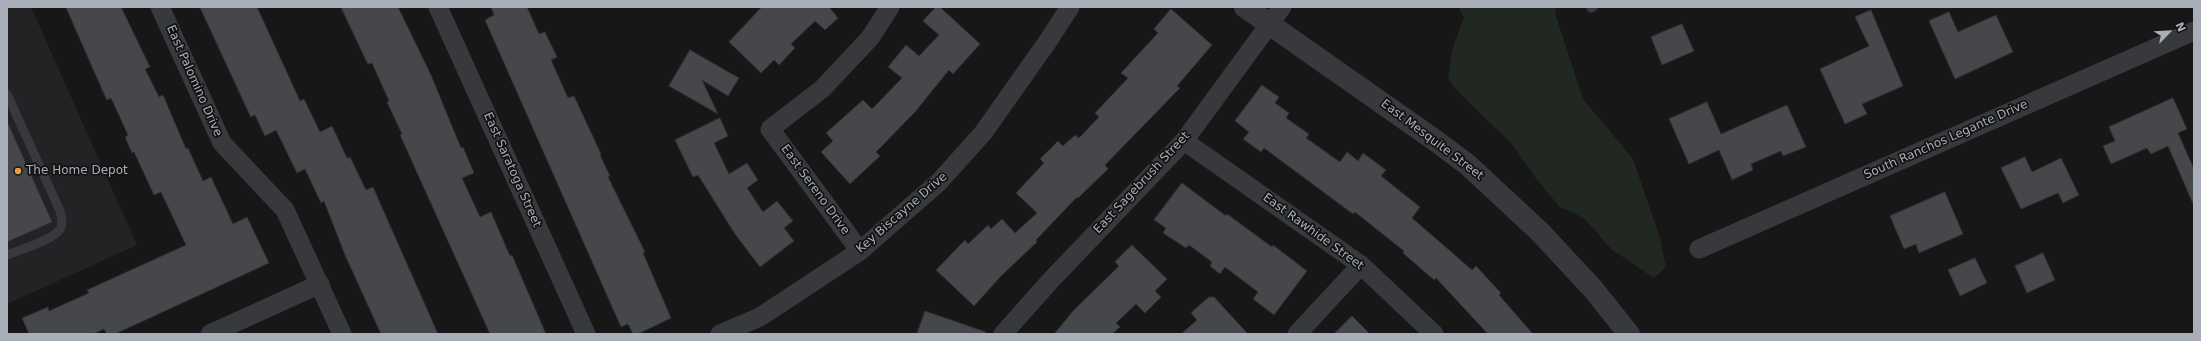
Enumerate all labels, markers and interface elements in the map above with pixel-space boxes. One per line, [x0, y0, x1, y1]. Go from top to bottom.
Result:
north arrow [2149, 12, 2189, 52]
text: N [2173, 20, 2188, 34]
street label: East Palomino Drive [163, 23, 225, 139]
street label: East Mesquite Street [1378, 97, 1486, 183]
street label: South Ranchos Legante Drive [1862, 97, 2030, 183]
street label: East Saratoga Street [480, 110, 544, 230]
street label: East Sagebrush Street [1091, 129, 1193, 237]
street label: East Sereno Drive [778, 142, 852, 238]
place label: The Home Depot [26, 164, 128, 178]
marker: The Home Depot [13, 166, 23, 176]
street label: Key Biscayne Drive [854, 170, 950, 256]
street label: East Rawhide Street [1260, 191, 1366, 273]

